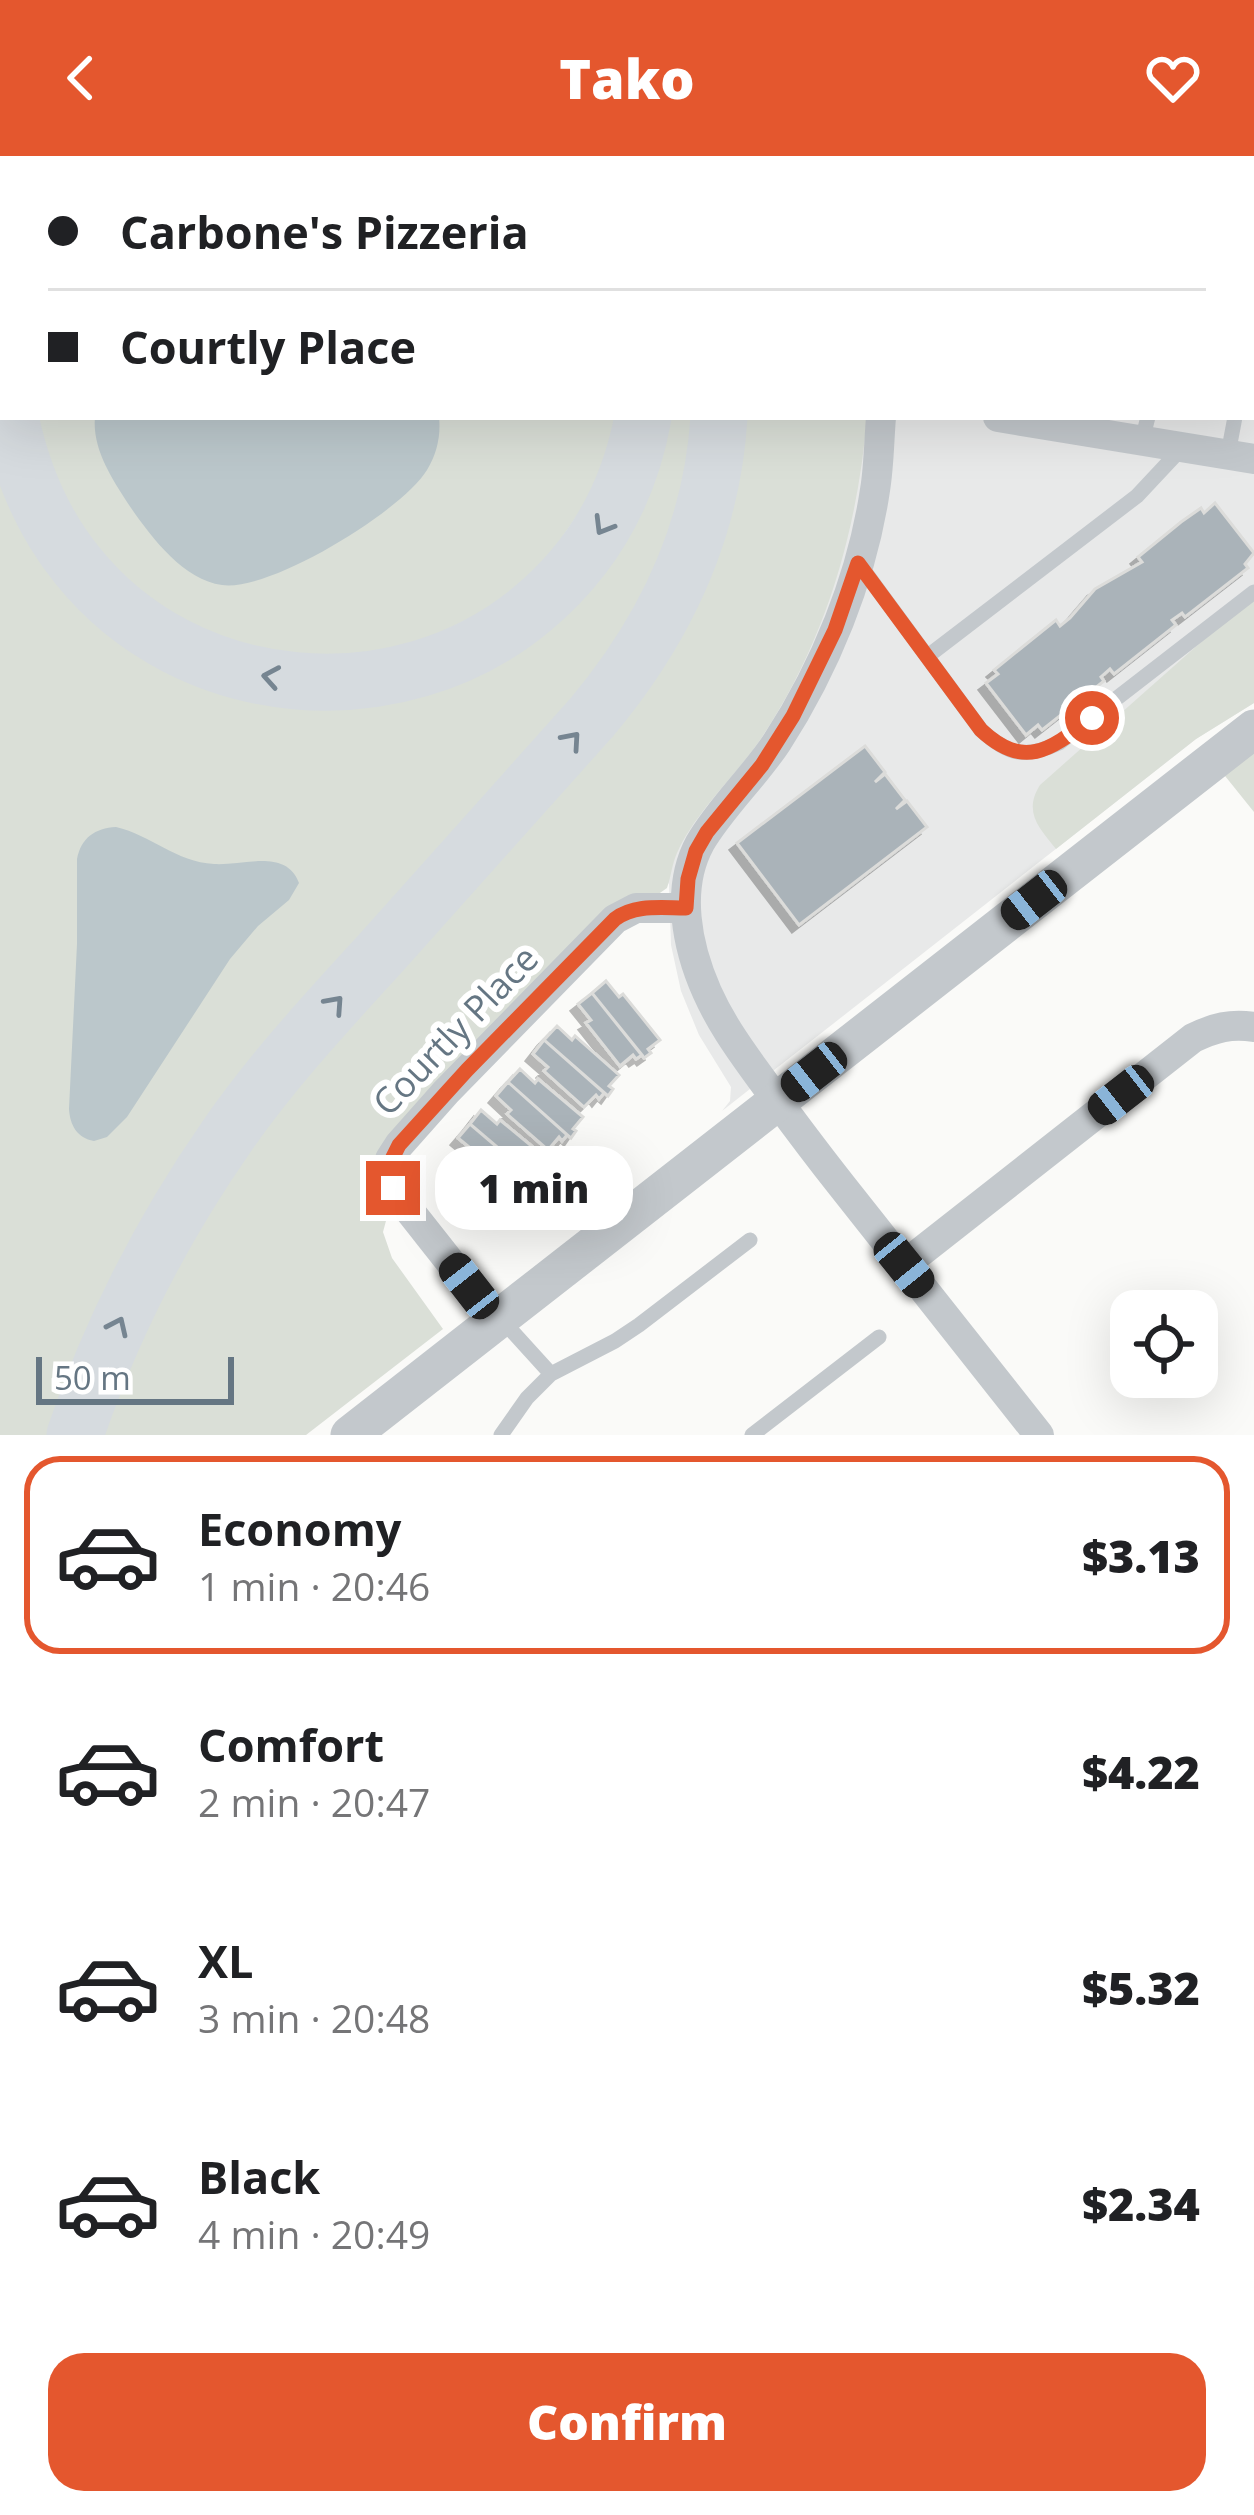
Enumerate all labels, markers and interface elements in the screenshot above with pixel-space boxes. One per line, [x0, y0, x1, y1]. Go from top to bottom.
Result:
text: Tako [559, 41, 695, 115]
icon: back [48, 45, 114, 111]
icon: heart [1140, 45, 1206, 111]
text: Carbone's Pizzeria [120, 201, 529, 262]
text: Courtly Place [120, 316, 416, 377]
one-way arrow [595, 513, 617, 535]
one-way arrow [261, 666, 281, 691]
route start [1065, 691, 1119, 745]
one-way arrow [558, 732, 579, 753]
car [995, 864, 1073, 936]
street label: Courtly Place [361, 934, 549, 1126]
one-way arrow [321, 997, 342, 1018]
car [775, 1036, 853, 1108]
car [1082, 1059, 1160, 1131]
callout: 1 min [435, 1146, 633, 1230]
route end [366, 1161, 420, 1215]
text: 1 min [479, 1161, 589, 1214]
car [867, 1226, 941, 1304]
car [433, 1247, 505, 1325]
map controls [1110, 1290, 1218, 1398]
button: locate [1110, 1290, 1218, 1398]
one-way arrow [104, 1317, 127, 1339]
scale bar [36, 1351, 234, 1404]
text: 50 m [54, 1355, 131, 1400]
text: Economy [198, 1498, 401, 1559]
icon: car [54, 1501, 162, 1609]
text: $3.13 [1082, 1525, 1200, 1586]
text: 1 min · 20:46 [198, 1559, 430, 1612]
text: Comfort [198, 1714, 384, 1775]
icon: car [54, 1717, 162, 1825]
text: $4.22 [1082, 1741, 1200, 1802]
text: 2 min · 20:47 [198, 1775, 430, 1828]
text: XL [198, 1930, 253, 1991]
icon: car [54, 1933, 162, 2041]
text: $5.32 [1082, 1957, 1200, 2018]
text: 3 min · 20:48 [198, 1991, 430, 2044]
text: Black [198, 2146, 320, 2207]
icon: car [54, 2149, 162, 2257]
text: $2.34 [1082, 2173, 1200, 2234]
text: 4 min · 20:49 [198, 2207, 430, 2260]
button: Confirm [48, 2353, 1206, 2491]

